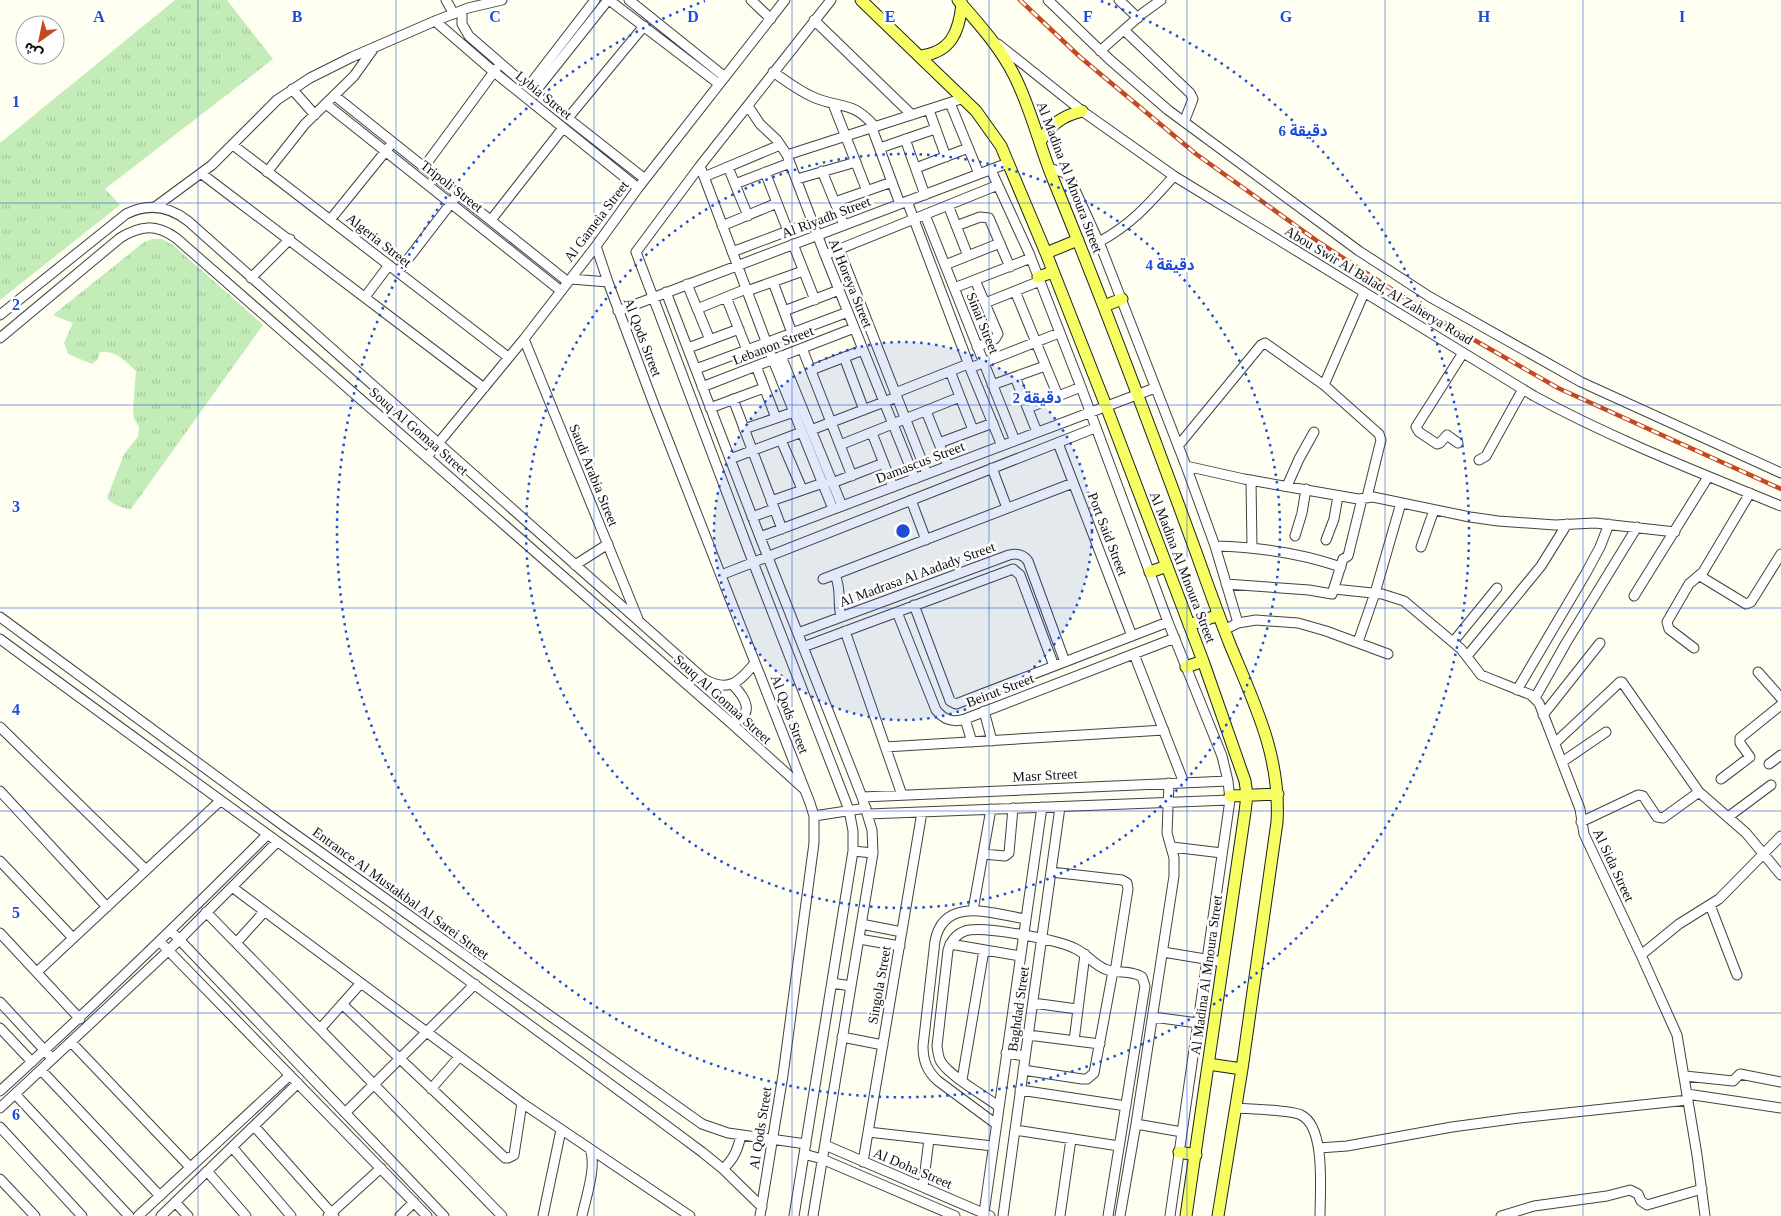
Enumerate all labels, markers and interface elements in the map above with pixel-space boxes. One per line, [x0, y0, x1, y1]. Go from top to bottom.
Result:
text: A [93, 8, 105, 25]
text: B [292, 8, 303, 25]
text: C [489, 8, 501, 25]
text: D [687, 8, 699, 25]
text: E [885, 8, 895, 25]
text: F [1083, 8, 1093, 25]
text: G [1280, 8, 1293, 25]
text: H [1478, 8, 1491, 25]
text: I [1679, 8, 1685, 25]
north arrow [15, 15, 65, 65]
text: ش [21, 39, 45, 62]
street label: Lybia Street [513, 68, 575, 123]
text: 1 [12, 93, 20, 110]
street label: Al Madina Al Mnoura Street [1034, 99, 1105, 255]
text: 6 دقيقة [1279, 123, 1328, 139]
street label: Tripoli Street [418, 158, 486, 215]
street label: Al Gameia Street [561, 178, 632, 265]
street label: Al Riyadh Street [780, 194, 873, 241]
street label: Algeria Street [343, 210, 414, 270]
street label: Abou Swir Al Balad, Al Zaherya Road [1282, 223, 1475, 348]
street label: Al Horeya Street [826, 236, 875, 330]
text: 4 دقيقة [1146, 257, 1195, 273]
street label: Sinai Street [963, 290, 1002, 356]
text: 2 [12, 296, 20, 313]
street label: Al Qods Street [621, 296, 664, 379]
street label: Lebanon Street [731, 323, 816, 368]
street label: Souq Al Gomaa Street [366, 385, 471, 478]
text: 2 دقيقة [1013, 390, 1062, 406]
street label: Saudi Arabia Street [566, 422, 621, 529]
street label: Damascus Street [874, 439, 967, 486]
street label: Al Madina Al Mnoura Street [1147, 489, 1218, 645]
street label: Port Said Street [1085, 490, 1130, 578]
text: 3 [12, 498, 20, 515]
centre of rings [894, 522, 912, 540]
street label: Al Madrasa Al Aadady Street [837, 539, 997, 610]
street label: Souq Al Gomaa Street [671, 652, 774, 747]
street label: Beirut Street [964, 671, 1036, 710]
street label: Al Qods Street [768, 673, 811, 756]
text: 4 [12, 701, 20, 718]
street label: Masr Street [1012, 766, 1078, 785]
street label: Entrance Al Mustakbal Al Sarei Street [310, 824, 492, 962]
street label: Al Sida Street [1590, 826, 1637, 904]
street label: Al Madina Al Mnoura Street [1188, 894, 1225, 1056]
text: 5 [12, 904, 20, 921]
street label: Singola Street [865, 945, 894, 1025]
street label: Baghdad Street [1005, 965, 1032, 1053]
street label: Al Qods Street [747, 1086, 774, 1170]
text: 6 [12, 1106, 20, 1123]
street label: Al Doha Street [871, 1145, 954, 1192]

